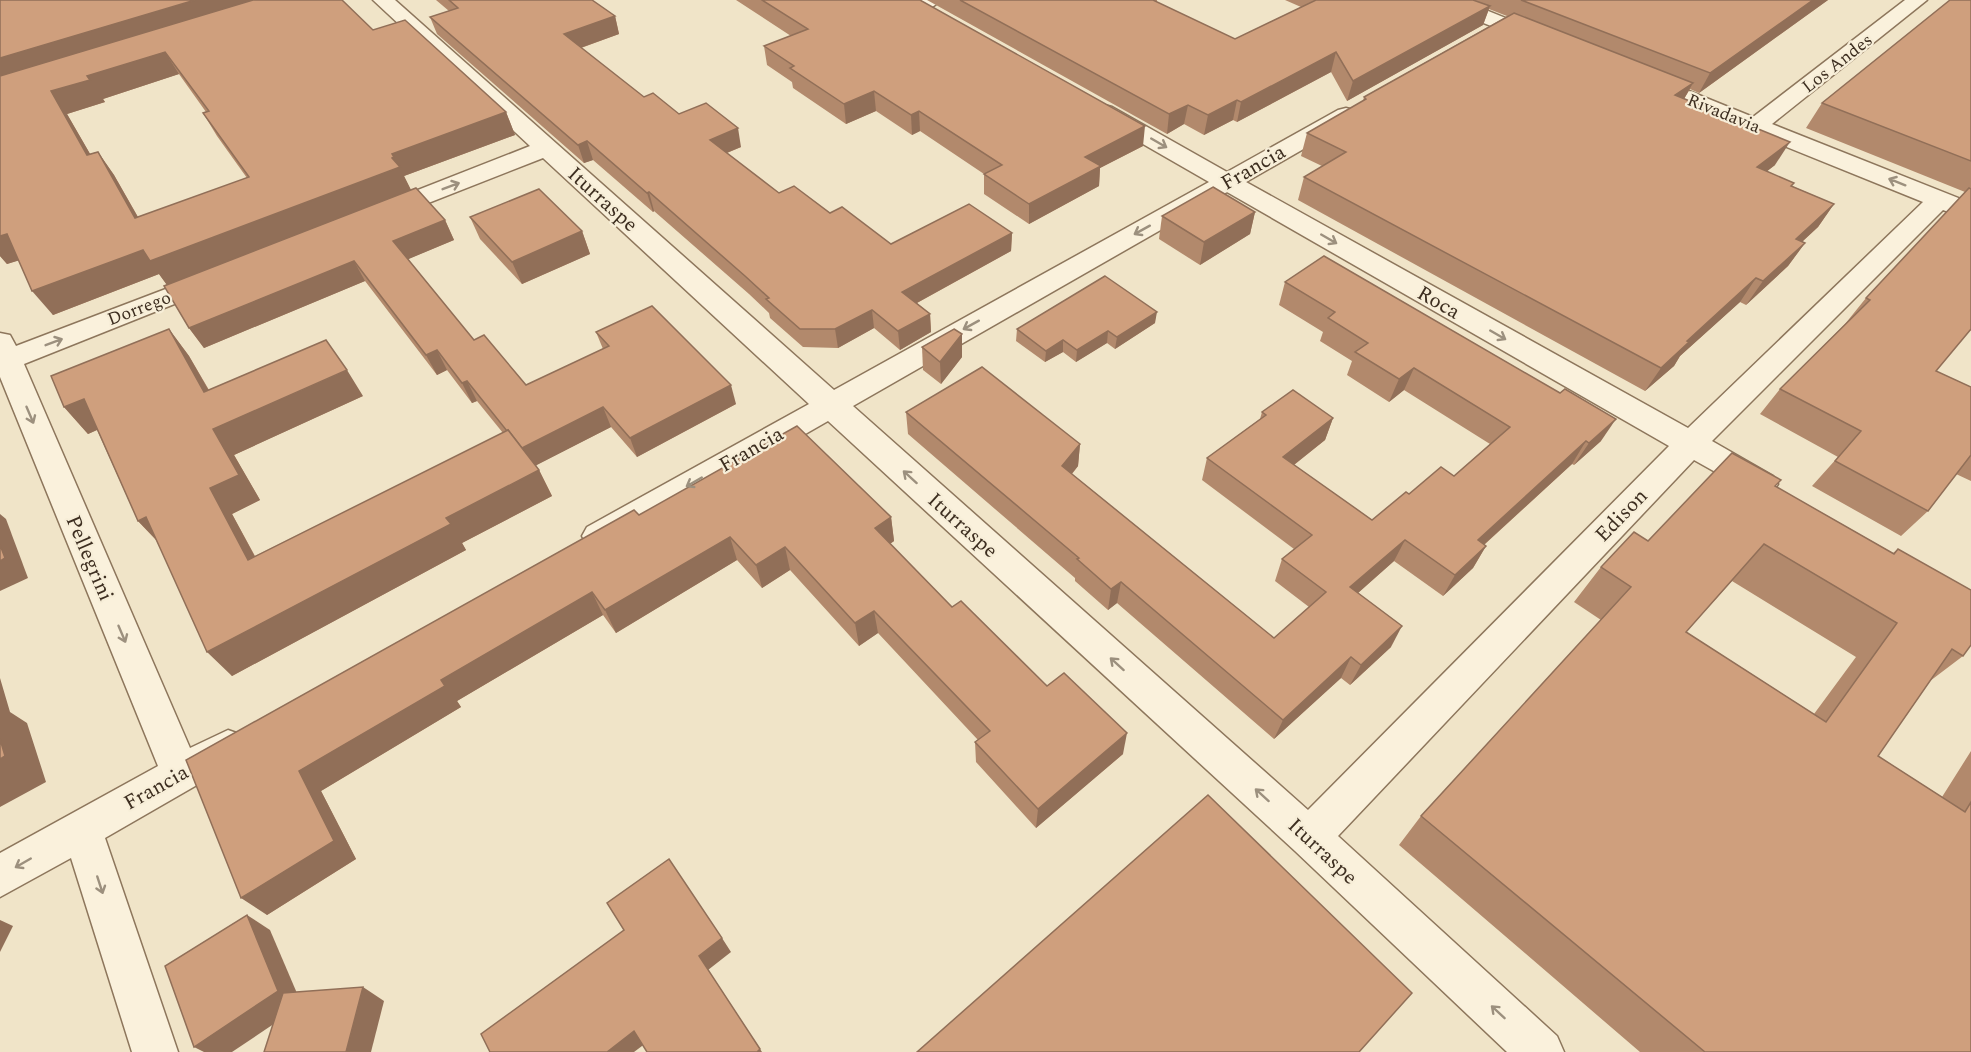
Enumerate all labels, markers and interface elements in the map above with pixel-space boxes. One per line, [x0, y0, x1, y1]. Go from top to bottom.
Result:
street label: Los Andes [1796, 27, 1879, 100]
street label: Rivadavia [1683, 87, 1765, 140]
street label: Francia [1215, 136, 1293, 199]
one-way arrow [1150, 137, 1167, 149]
street label: Iturraspe [560, 159, 645, 240]
one-way arrow [1889, 176, 1907, 187]
one-way arrow [441, 180, 460, 191]
one-way arrow [1133, 225, 1151, 236]
one-way arrow [1320, 234, 1337, 246]
street label: Roca [1411, 278, 1467, 329]
street label: Dorrego [104, 284, 175, 333]
one-way arrow [963, 319, 980, 331]
one-way arrow [1489, 330, 1506, 342]
one-way arrow [45, 336, 63, 347]
one-way arrow [26, 406, 37, 424]
street label: Francia [713, 418, 791, 481]
one-way arrow [903, 470, 918, 484]
one-way arrow [686, 476, 703, 488]
street label: Edison [1588, 481, 1656, 550]
street label: Iturraspe [920, 485, 1005, 566]
street label: Pellegrini [57, 510, 121, 606]
one-way arrow [117, 624, 128, 642]
one-way arrow [1110, 657, 1125, 671]
street label: Francia [118, 757, 196, 819]
one-way arrow [1255, 788, 1270, 802]
street label: Iturraspe [1280, 811, 1365, 893]
one-way arrow [15, 857, 32, 869]
one-way arrow [96, 875, 107, 894]
one-way arrow [1491, 1005, 1506, 1019]

